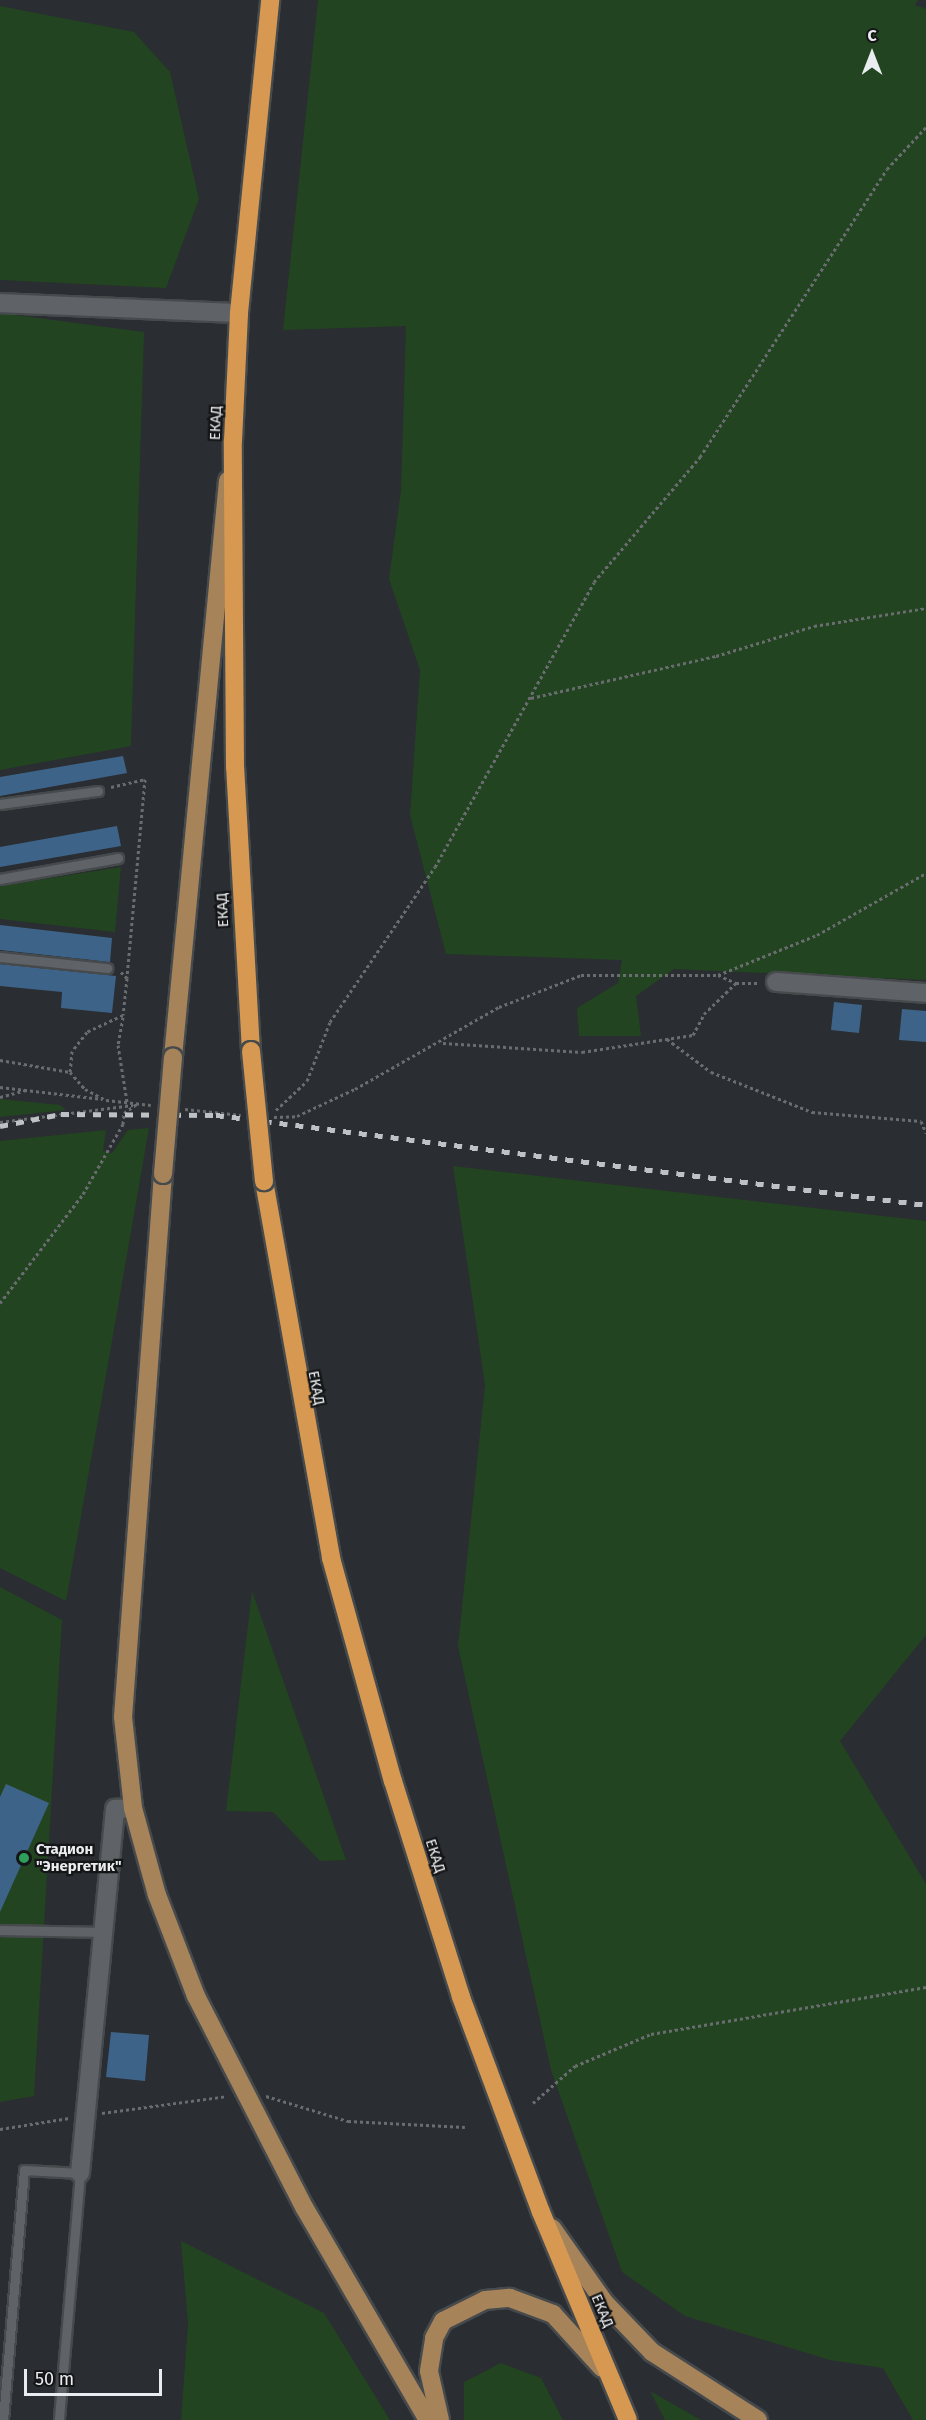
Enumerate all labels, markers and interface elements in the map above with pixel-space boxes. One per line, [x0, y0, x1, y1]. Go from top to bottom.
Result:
north arrow [842, 24, 902, 84]
text: С [867, 26, 877, 45]
street label: ЕКАД [206, 405, 226, 441]
street label: ЕКАД [213, 892, 233, 928]
street label: ЕКАД [304, 1369, 328, 1407]
street label: ЕКАД [421, 1837, 449, 1875]
place label: Стадион "Энергетик" [36, 1840, 121, 1875]
marker: Стадион "Энергетик" [17, 1851, 31, 1865]
street label: ЕКАД [587, 2292, 617, 2330]
scale bar [27, 2357, 165, 2395]
text: 50 m [35, 2368, 74, 2390]

